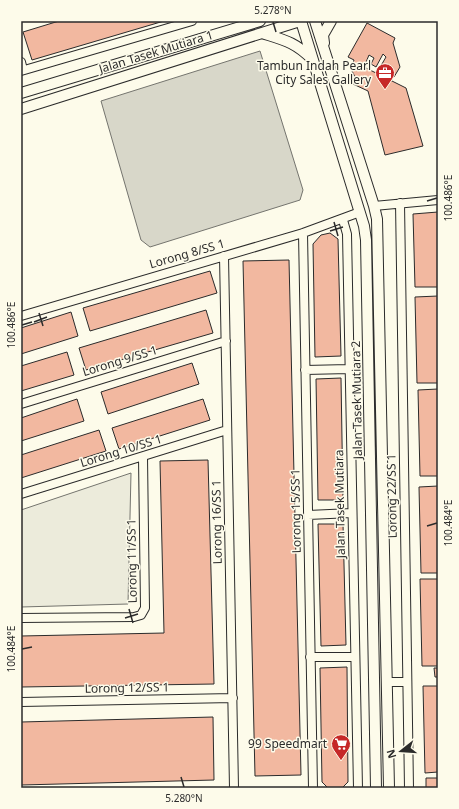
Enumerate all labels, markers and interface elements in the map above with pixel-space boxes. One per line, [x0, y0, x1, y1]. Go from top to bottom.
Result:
text: 5.278°N [254, 3, 292, 17]
street label: Jalan Tasek Mutiara 1 [96, 26, 215, 77]
place label: Tambun Indah Pearl City Sales Gallery [257, 57, 372, 88]
office icon: Tambun Indah Pearl City Sales Gallery [374, 62, 396, 90]
text: 100.486°E [441, 175, 455, 221]
street label: Lorong 8/SS 1 [147, 235, 227, 272]
text: 100.486°E [4, 302, 18, 348]
street label: Jalan Tasek Mutiara 2 [347, 340, 366, 461]
street label: Lorong 9/SS 1 [80, 341, 160, 380]
street label: Lorong 10/SS 1 [78, 430, 164, 471]
street label: Jalan Tasek Mutiara [330, 449, 349, 560]
street label: Lorong 22/SS 1 [382, 453, 401, 539]
street label: Lorong 15/SS 1 [286, 468, 305, 554]
street label: Lorong 16/SS 1 [207, 479, 226, 565]
text: 100.484°E [441, 500, 455, 546]
street label: Lorong 11/SS 1 [122, 518, 141, 604]
text: 100.484°E [4, 626, 18, 672]
street label: Lorong 12/SS 1 [84, 678, 170, 697]
north arrow [381, 731, 421, 771]
supermarket icon: 99 Speedmart [330, 733, 352, 761]
place label: 99 Speedmart [248, 735, 328, 752]
text: N [382, 748, 399, 761]
text: 5.280°N [165, 791, 203, 805]

